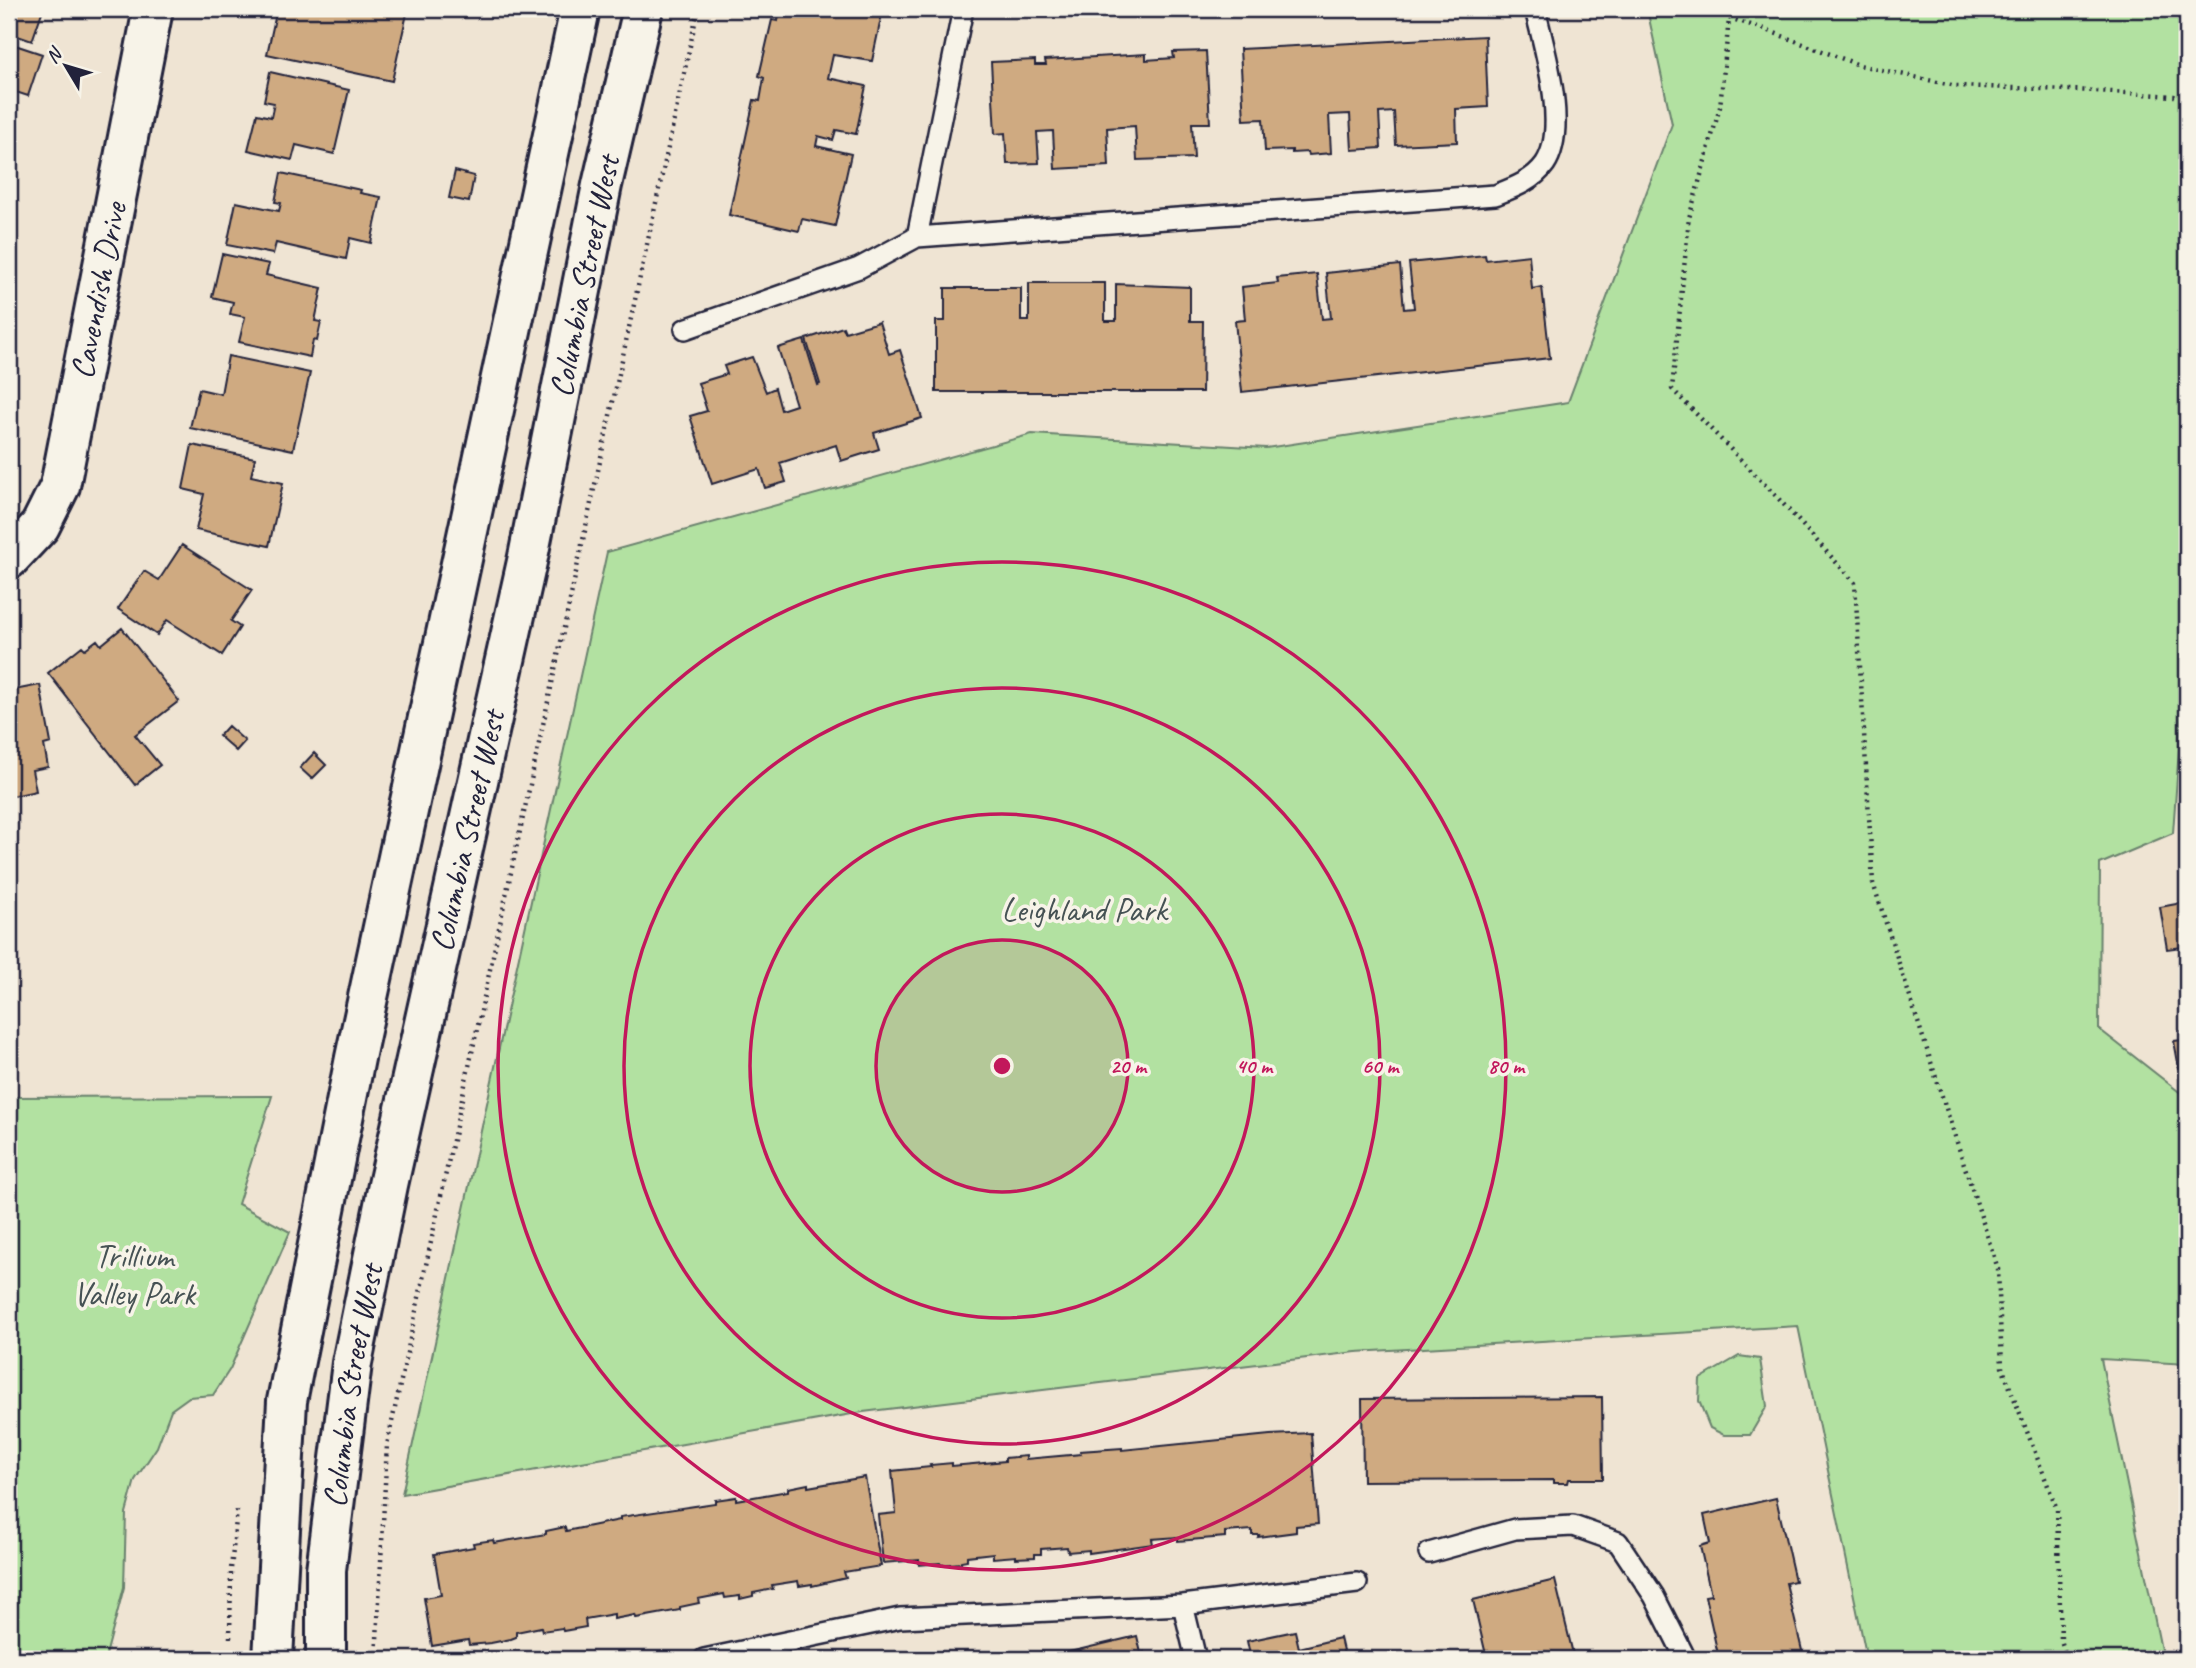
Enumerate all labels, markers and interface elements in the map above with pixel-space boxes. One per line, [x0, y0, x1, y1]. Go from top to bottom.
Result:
north arrow [32, 32, 102, 102]
text: N [40, 42, 68, 68]
street label: Columbia Street West [539, 148, 630, 400]
street label: Cavendish Drive [60, 197, 136, 382]
street label: Columbia Street West [420, 704, 515, 955]
park label: Leighland Park [1002, 889, 1169, 931]
text: 20 m [1110, 1053, 1148, 1079]
text: 40 m [1236, 1053, 1274, 1079]
text: 60 m [1362, 1053, 1400, 1079]
text: 80 m [1488, 1053, 1526, 1079]
centre of rings [990, 1054, 1014, 1078]
park label: Trillium Valley Park [73, 1235, 197, 1315]
street label: Columbia Street West [313, 1258, 393, 1510]

